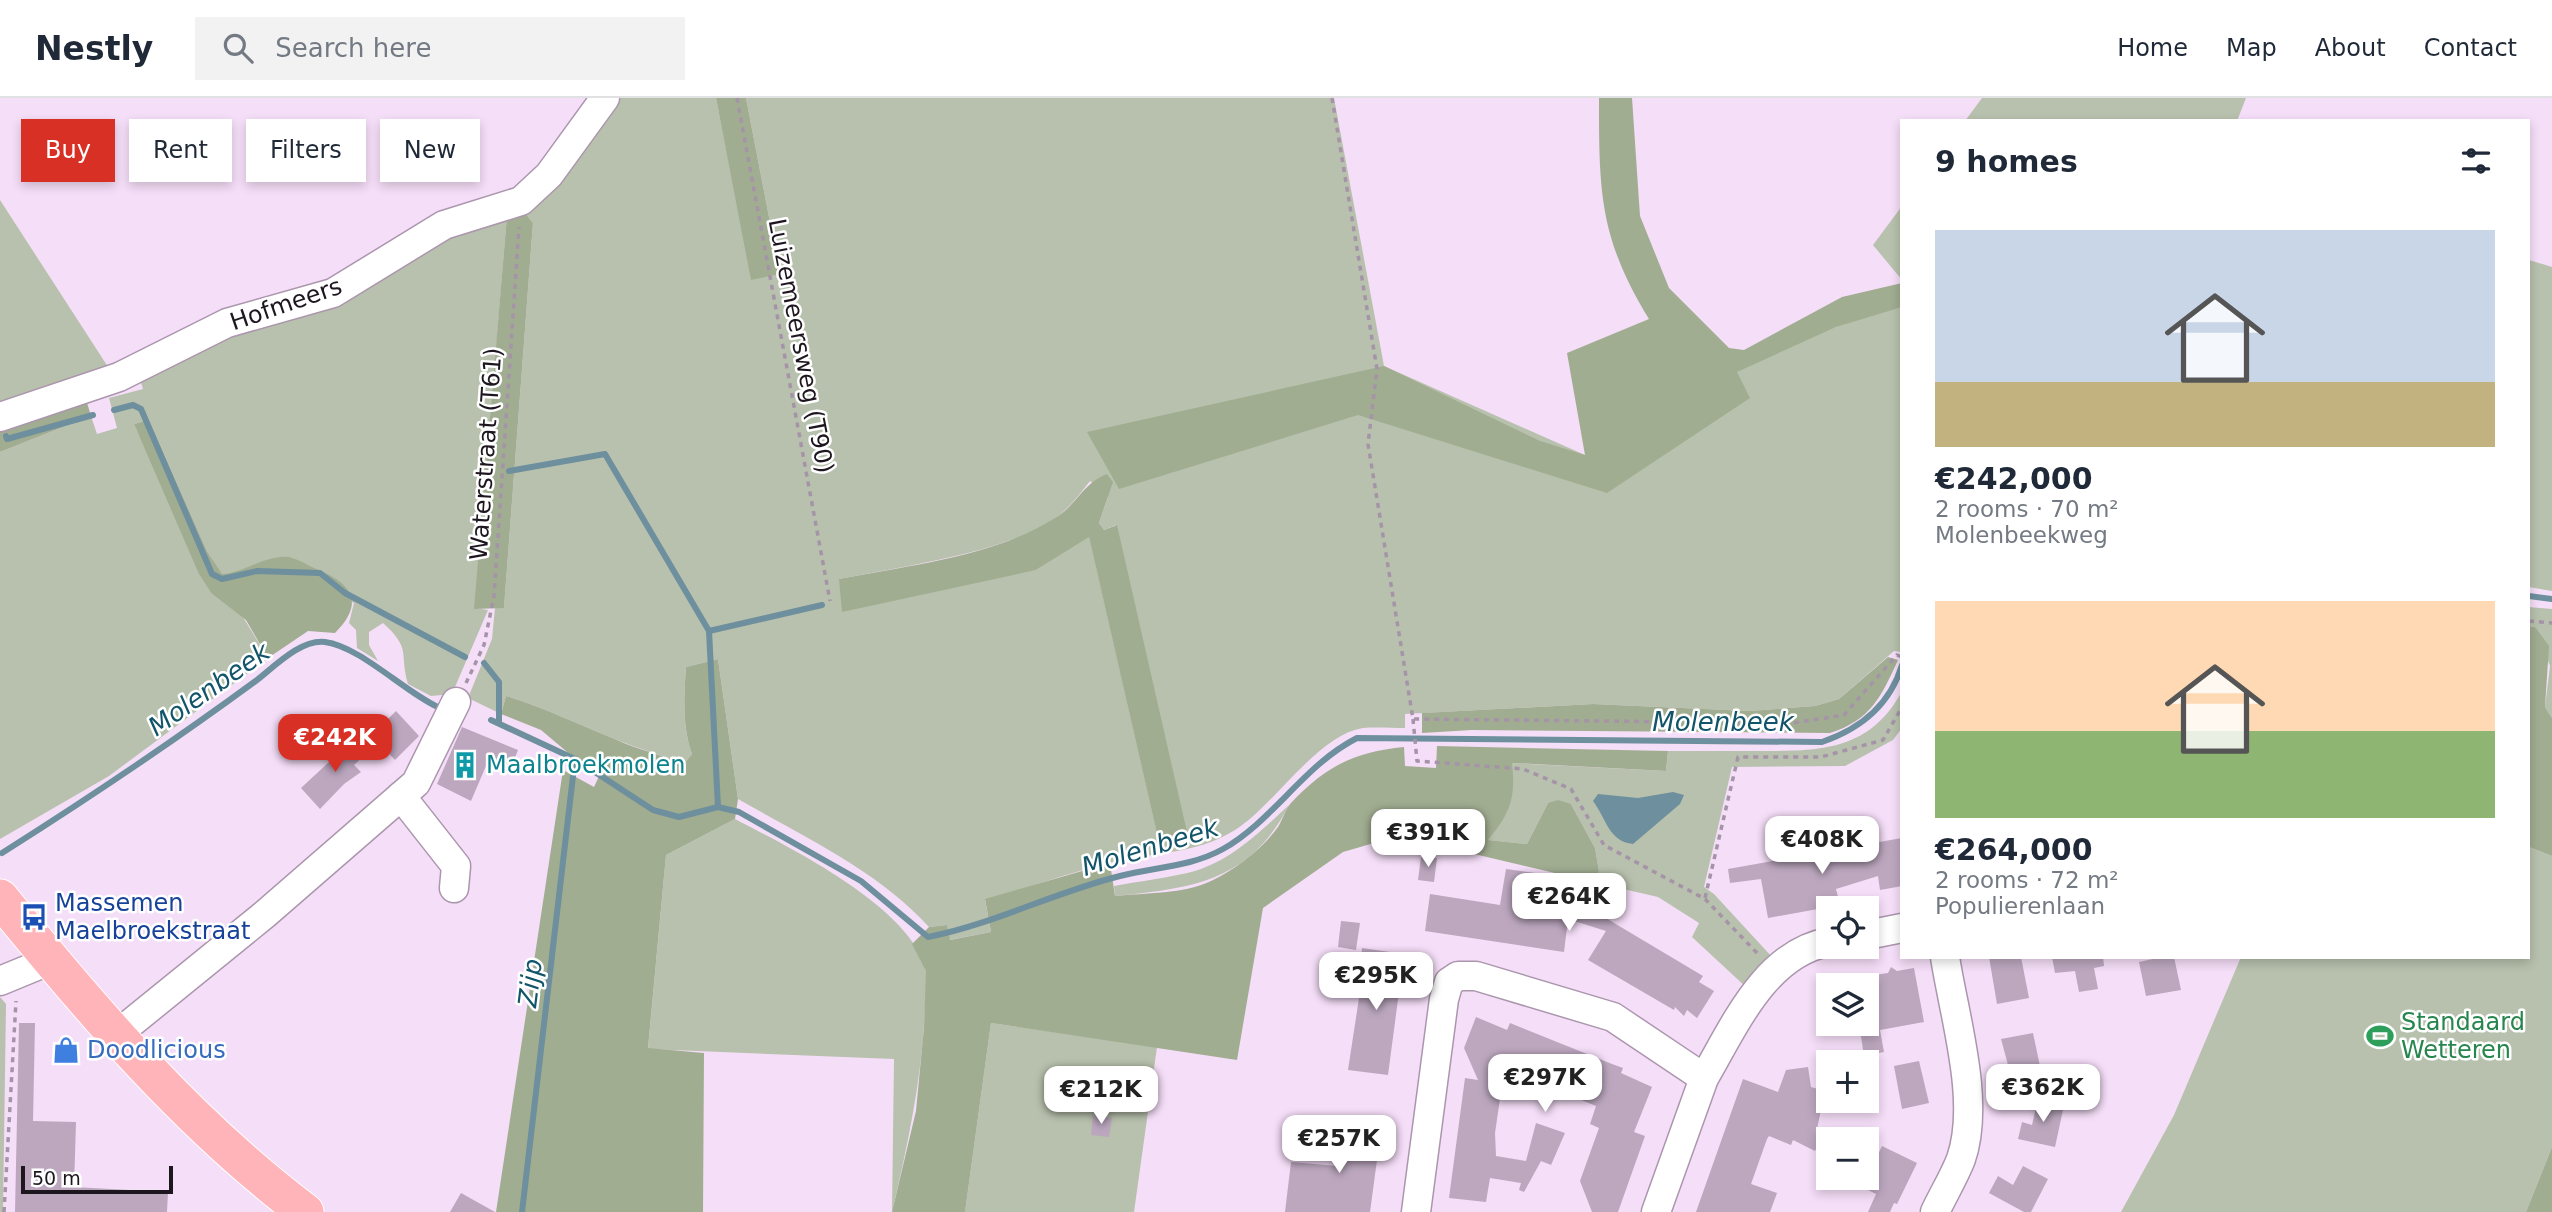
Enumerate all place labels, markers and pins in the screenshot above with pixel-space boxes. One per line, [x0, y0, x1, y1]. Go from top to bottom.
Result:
pin: €242K [286, 714, 384, 774]
building icon: Maalbroekmolen [450, 750, 480, 780]
place label: Maalbroekmolen [486, 751, 685, 779]
pin: €391K [1379, 810, 1477, 869]
pin: €408K [1773, 816, 1871, 876]
pin: €264K [1520, 874, 1618, 933]
place label: Massemen Maelbroekstraat [55, 889, 250, 945]
bus stop icon: Massemen Maelbroekstraat [19, 902, 49, 932]
pin: €295K [1327, 953, 1425, 1012]
place label: Standaard Wetteren [2401, 1008, 2525, 1064]
sports icon: Standaard Wetteren [2365, 1021, 2395, 1051]
shop icon: Doodlicious [51, 1035, 81, 1065]
place label: Doodlicious [87, 1036, 226, 1064]
pin: €297K [1496, 1054, 1594, 1114]
pin: €362K [1994, 1065, 2092, 1124]
pin: €212K [1052, 1066, 1150, 1126]
pin: €257K [1290, 1116, 1388, 1175]

